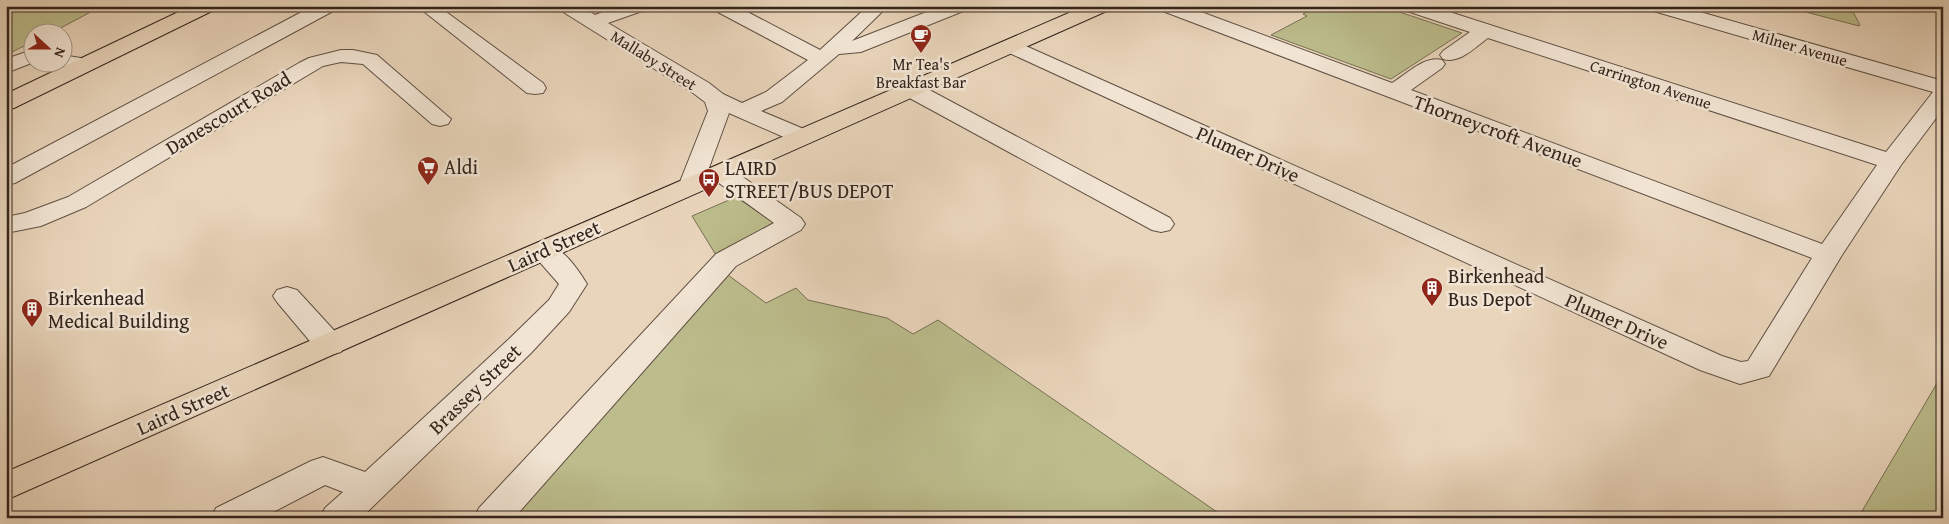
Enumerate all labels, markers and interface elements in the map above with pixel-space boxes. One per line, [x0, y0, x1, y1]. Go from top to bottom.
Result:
north arrow [22, 22, 72, 72]
street label: Milner Avenue [1750, 22, 1850, 72]
cafe icon: Mr Tea's Breakfast Bar [909, 23, 933, 54]
street label: Mallaby Street [606, 24, 702, 96]
text: N [49, 45, 71, 61]
place label: Mr Tea's Breakfast Bar [876, 52, 966, 94]
street label: Carrington Avenue [1587, 53, 1715, 115]
street label: Danescourt Road [160, 64, 296, 161]
street label: Thorneycroft Avenue [1410, 86, 1587, 175]
street label: Plumer Drive [1192, 118, 1305, 189]
place label: Aldi [444, 152, 478, 181]
place label: LAIRD STREET/BUS DEPOT [725, 153, 893, 205]
supermarket icon: Aldi [416, 155, 440, 186]
bus stop icon: LAIRD STREET/BUS DEPOT [697, 167, 721, 198]
street label: Laird Street [503, 212, 605, 279]
place label: Birkenhead Bus Depot [1448, 261, 1545, 313]
building icon: Birkenhead Bus Depot [1420, 276, 1444, 307]
place label: Birkenhead Medical Building [48, 283, 189, 335]
street label: Plumer Drive [1561, 285, 1674, 356]
building icon: Birkenhead Medical Building [20, 297, 44, 328]
street label: Brassey Street [422, 337, 528, 440]
street label: Laird Street [132, 375, 234, 442]

